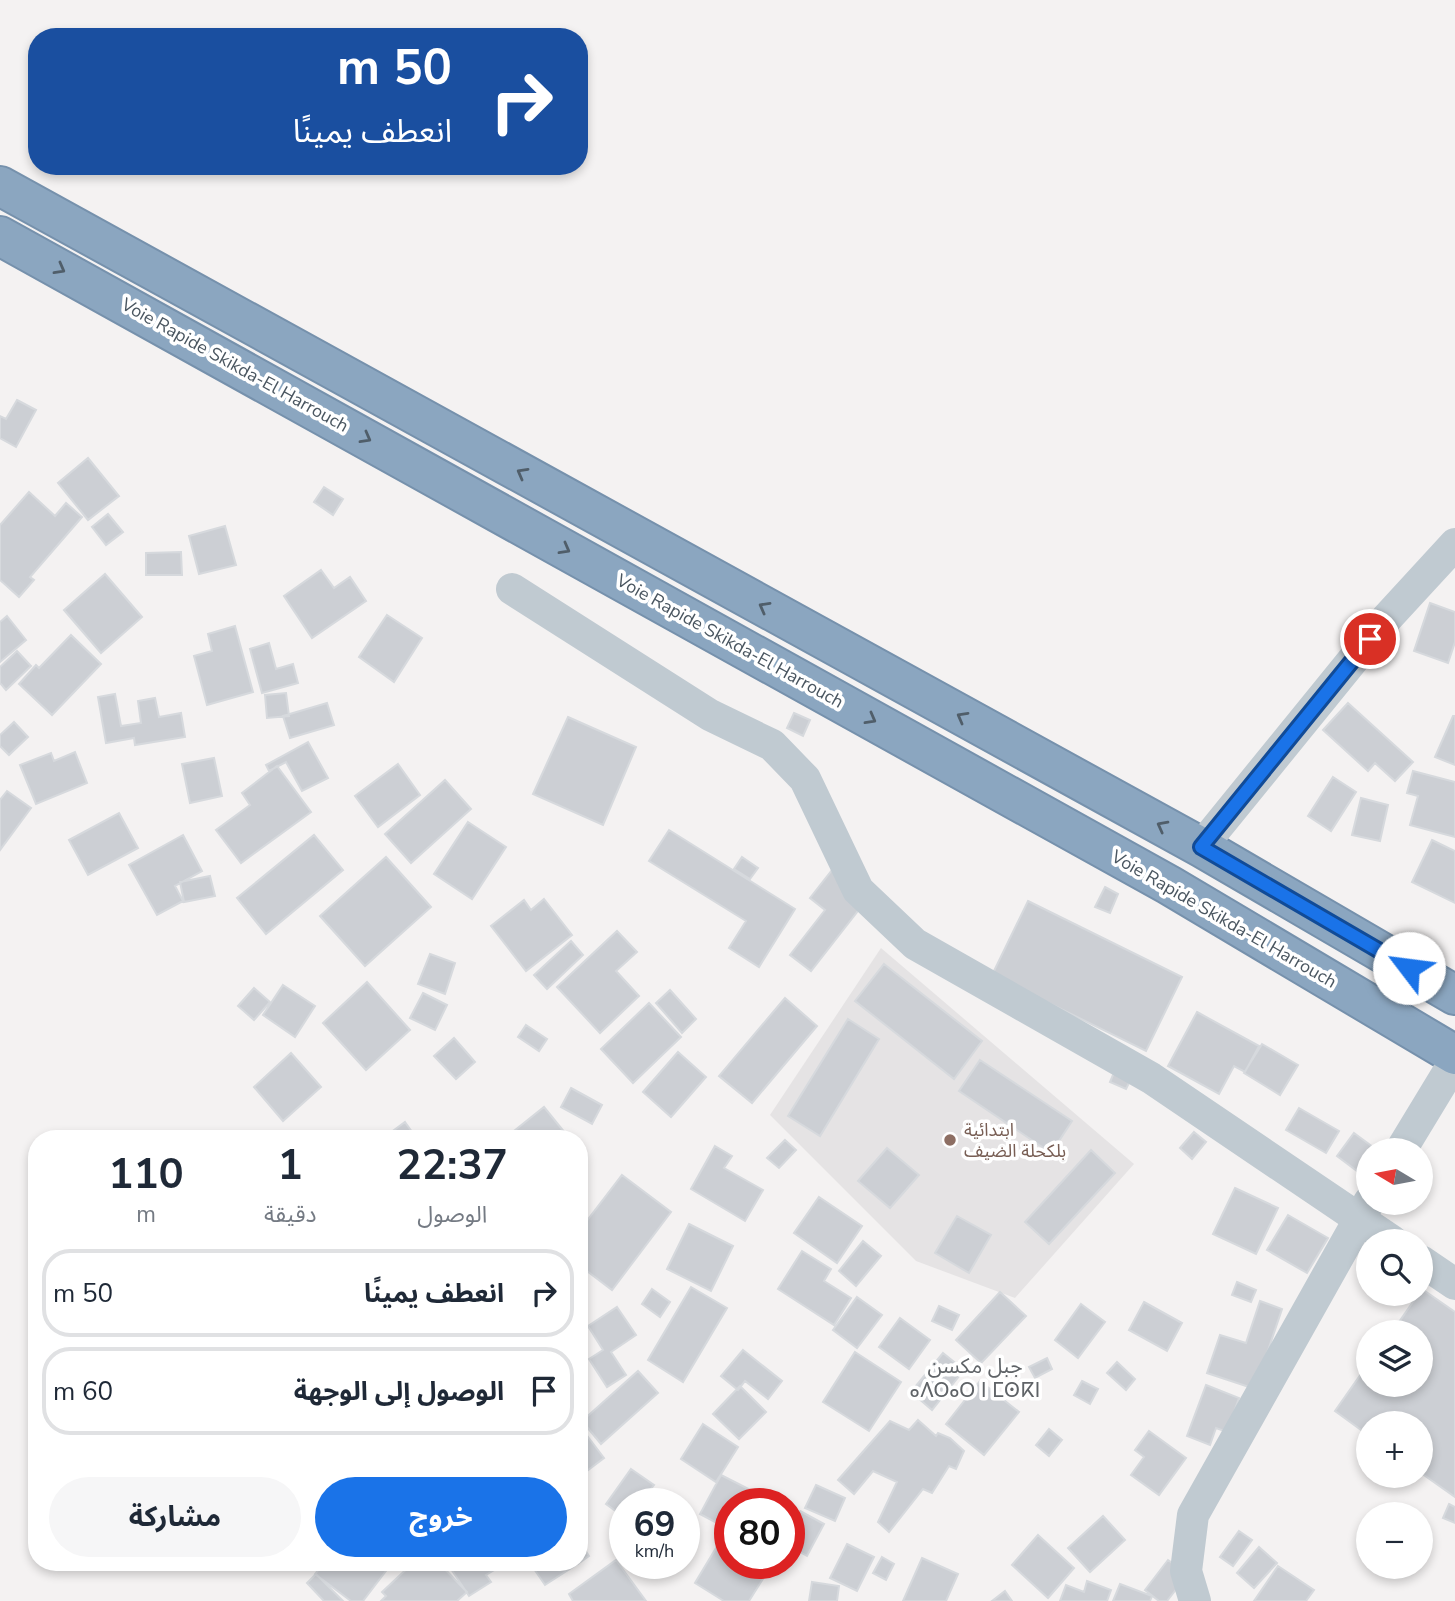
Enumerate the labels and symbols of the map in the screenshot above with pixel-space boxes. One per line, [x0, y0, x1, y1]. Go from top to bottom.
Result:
one-way arrow [53, 261, 65, 274]
street label: Voie Rapide Skikda-El Harrouch [116, 292, 353, 438]
one-way arrow [359, 430, 372, 443]
one-way arrow [516, 468, 529, 481]
one-way arrow [558, 541, 570, 554]
street label: Voie Rapide Skikda-El Harrouch [611, 568, 848, 714]
one-way arrow [758, 602, 771, 615]
pin [1340, 609, 1400, 669]
one-way arrow [864, 711, 876, 724]
one-way arrow [957, 712, 970, 725]
one-way arrow [1157, 821, 1169, 834]
street label: Voie Rapide Skikda-El Harrouch [1106, 844, 1341, 994]
position arrow [1372, 931, 1446, 1005]
place label: ابتدائية بلكحلة الضيف [964, 1118, 1066, 1163]
marker: ابتدائية بلكحلة الضيف [942, 1132, 958, 1148]
north arrow [1356, 1138, 1433, 1214]
district label: جبل مكسن ⴰⴷⵔⴰⵔ ⵏ ⵎⵙⴽⵏ [910, 1352, 1041, 1404]
speed limit sign: 80 [714, 1488, 805, 1579]

